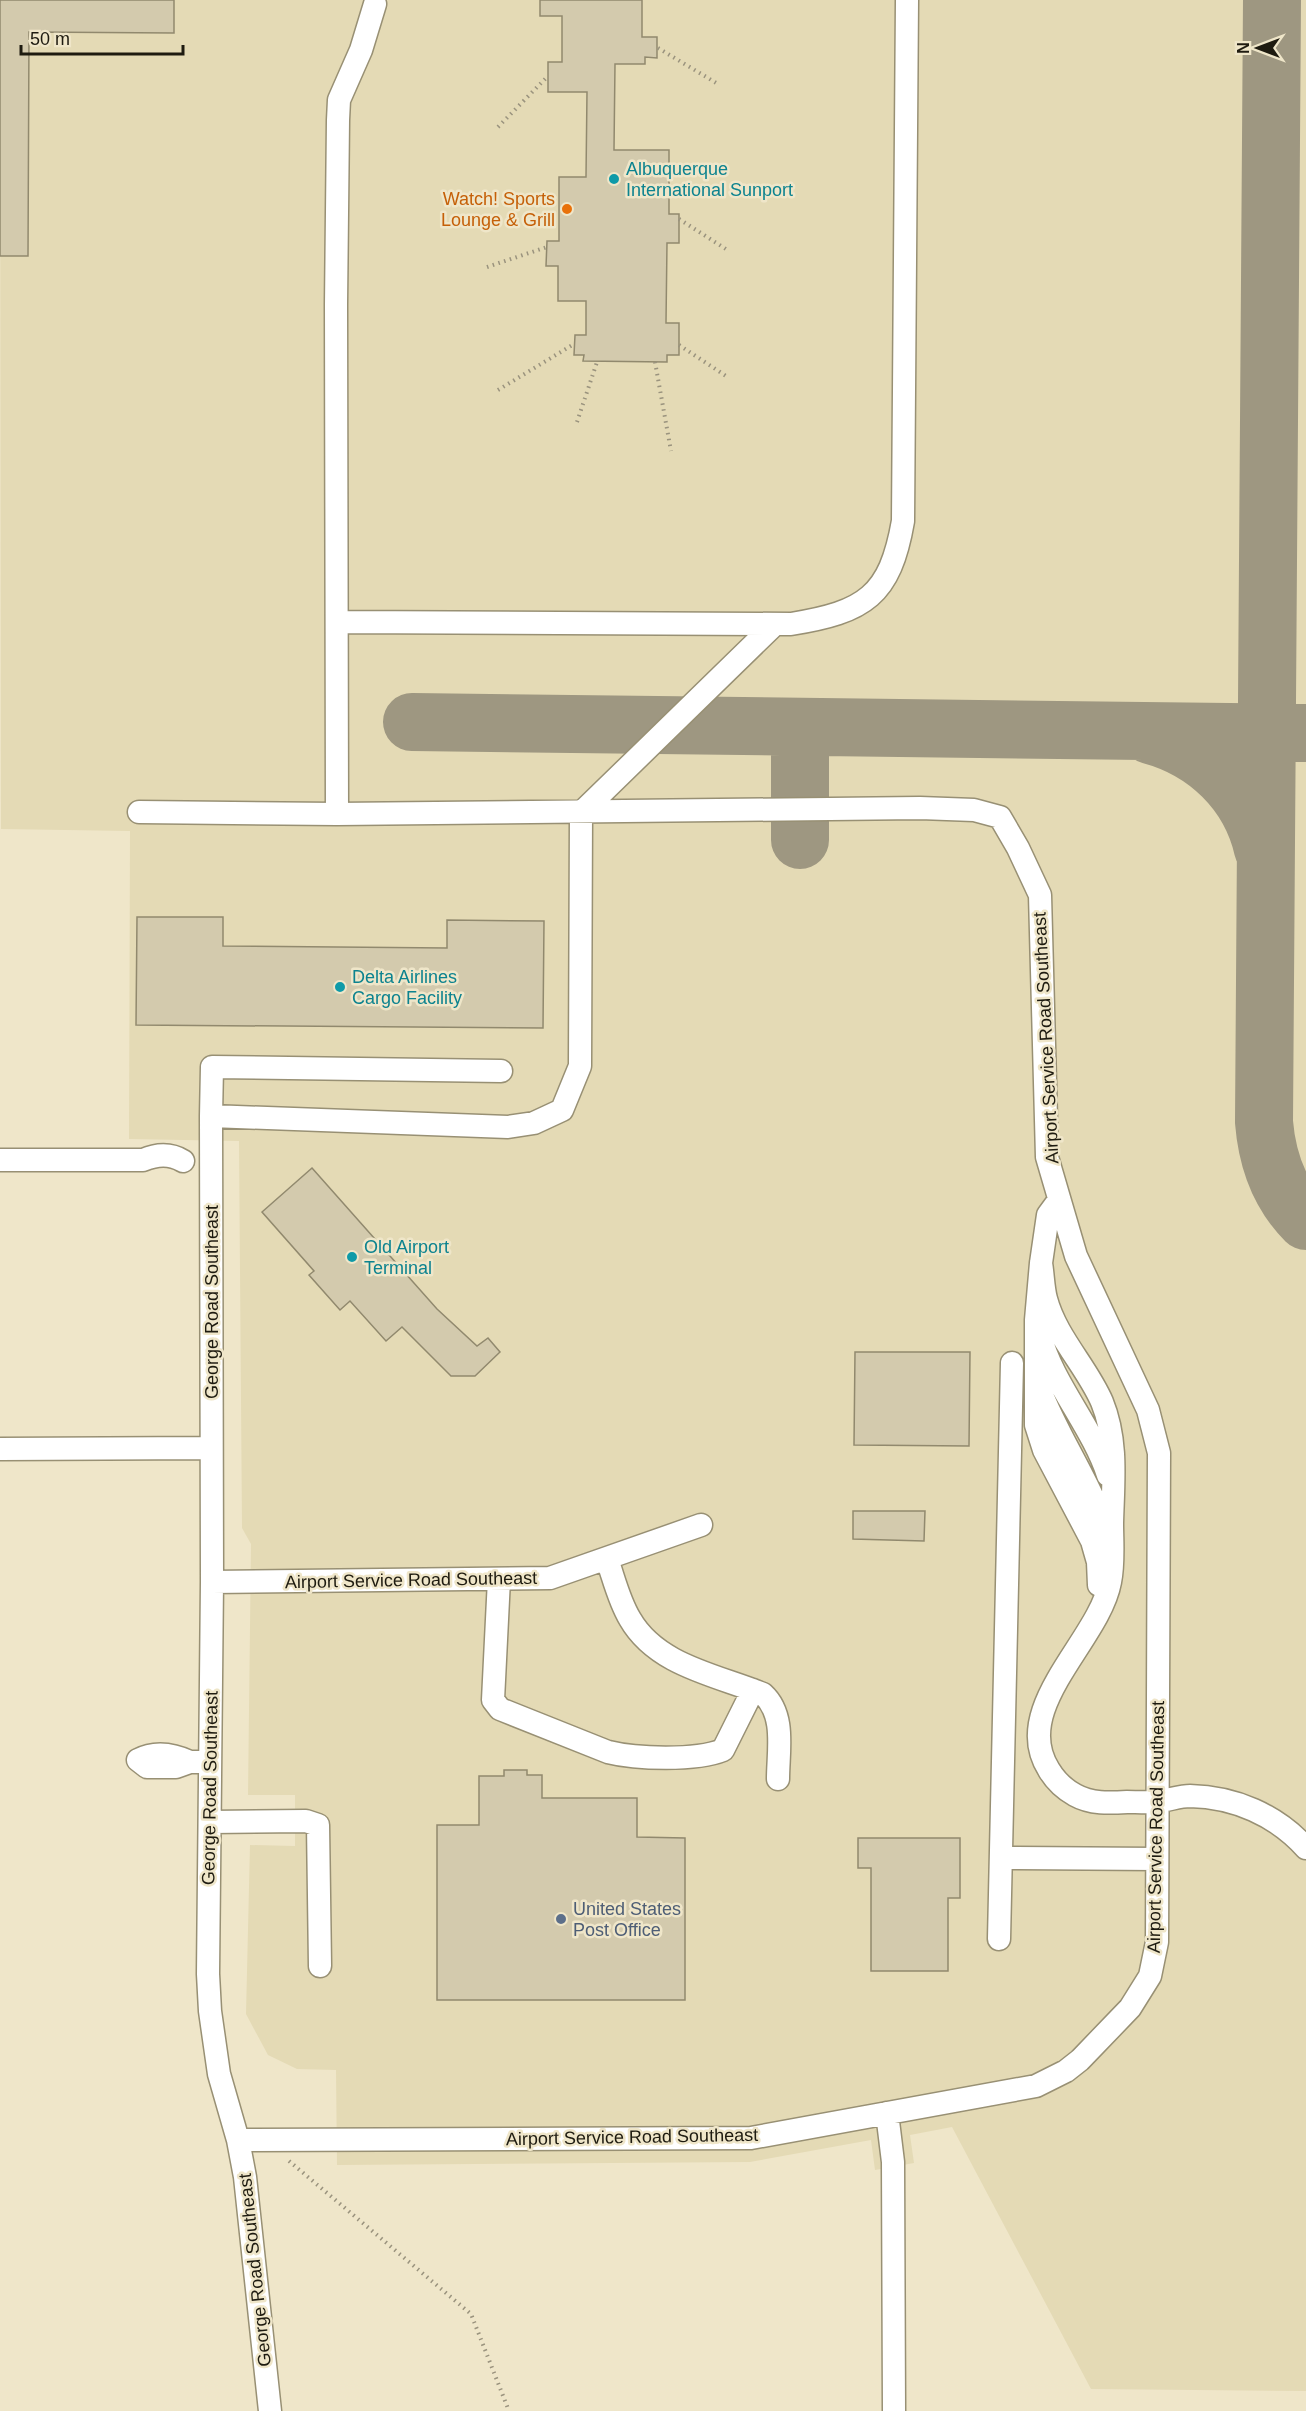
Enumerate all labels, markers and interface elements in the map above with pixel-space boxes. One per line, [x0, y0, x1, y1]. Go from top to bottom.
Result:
scale bar [21, 18, 183, 56]
north arrow [1228, 18, 1288, 78]
text: 50 m [30, 29, 70, 49]
text: N [1235, 42, 1252, 54]
place label: Albuquerque International Sunport [626, 159, 793, 200]
marker: Albuquerque International Sunport [607, 172, 621, 186]
place label: Watch! Sports Lounge & Grill [441, 189, 555, 230]
marker: Watch! Sports Lounge & Grill [560, 202, 574, 216]
street label: Airport Service Road Southeast [1029, 912, 1063, 1164]
place label: Delta Airlines Cargo Facility [352, 967, 462, 1008]
marker: Delta Airlines Cargo Facility [333, 980, 347, 994]
street label: George Road Southeast [202, 1205, 222, 1399]
place label: Old Airport Terminal [364, 1237, 449, 1278]
marker: Old Airport Terminal [345, 1250, 359, 1264]
street label: Airport Service Road Southeast [285, 1568, 537, 1592]
street label: George Road Southeast [198, 1691, 222, 1885]
street label: Airport Service Road Southeast [1144, 1701, 1168, 1953]
place label: United States Post Office [573, 1899, 681, 1940]
marker: United States Post Office [554, 1912, 568, 1926]
street label: Airport Service Road Southeast [506, 2125, 758, 2149]
street label: George Road Southeast [235, 2172, 275, 2368]

